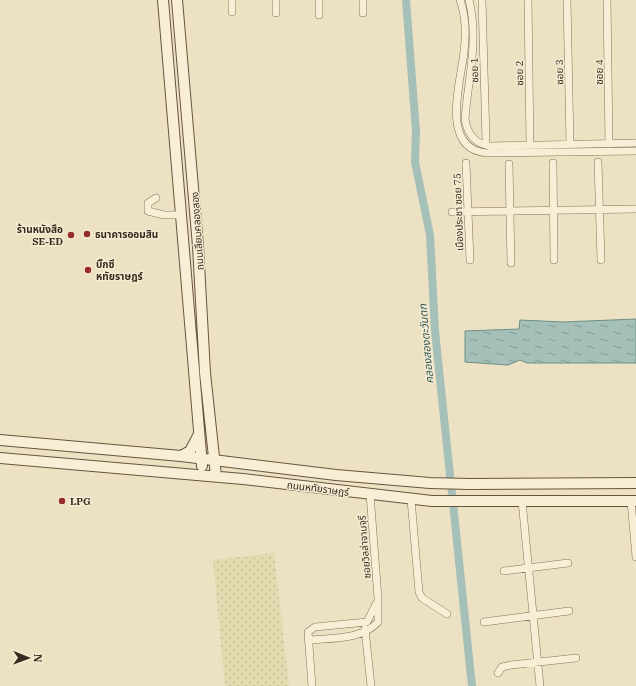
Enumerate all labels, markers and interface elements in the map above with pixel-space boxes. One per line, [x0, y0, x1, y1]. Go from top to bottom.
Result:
street label: ซอย 1 [468, 57, 481, 83]
street label: ซอย 3 [553, 59, 566, 85]
street label: ซอย 4 [593, 59, 606, 85]
street label: ซอย 2 [513, 60, 526, 86]
street label: เมืองประชา ซอย 75 [451, 173, 466, 251]
street label: ถนนเลียบคลองสอง [188, 191, 207, 271]
place label: ร้านหนังสือ SE-ED [17, 223, 63, 248]
place label: ธนาคารออมสิน [95, 228, 158, 241]
marker: ธนาคารออมสิน [82, 229, 92, 239]
marker: ร้านหนังสือ SE-ED [66, 230, 76, 240]
place label: บิ๊กซี หทัยราษฎร์ [96, 258, 143, 283]
marker: บิ๊กซี หทัยราษฎร์ [83, 265, 93, 275]
water label: คลองสองตะวันตก [415, 303, 436, 385]
street label: ถนนหทัยราษฎร์ [286, 478, 350, 499]
place label: LPG [70, 495, 91, 508]
marker: LPG [57, 496, 67, 506]
street label: ซอยวิลล่าจามจุรี [355, 514, 374, 579]
north arrow [8, 638, 48, 678]
text: N [31, 654, 45, 663]

